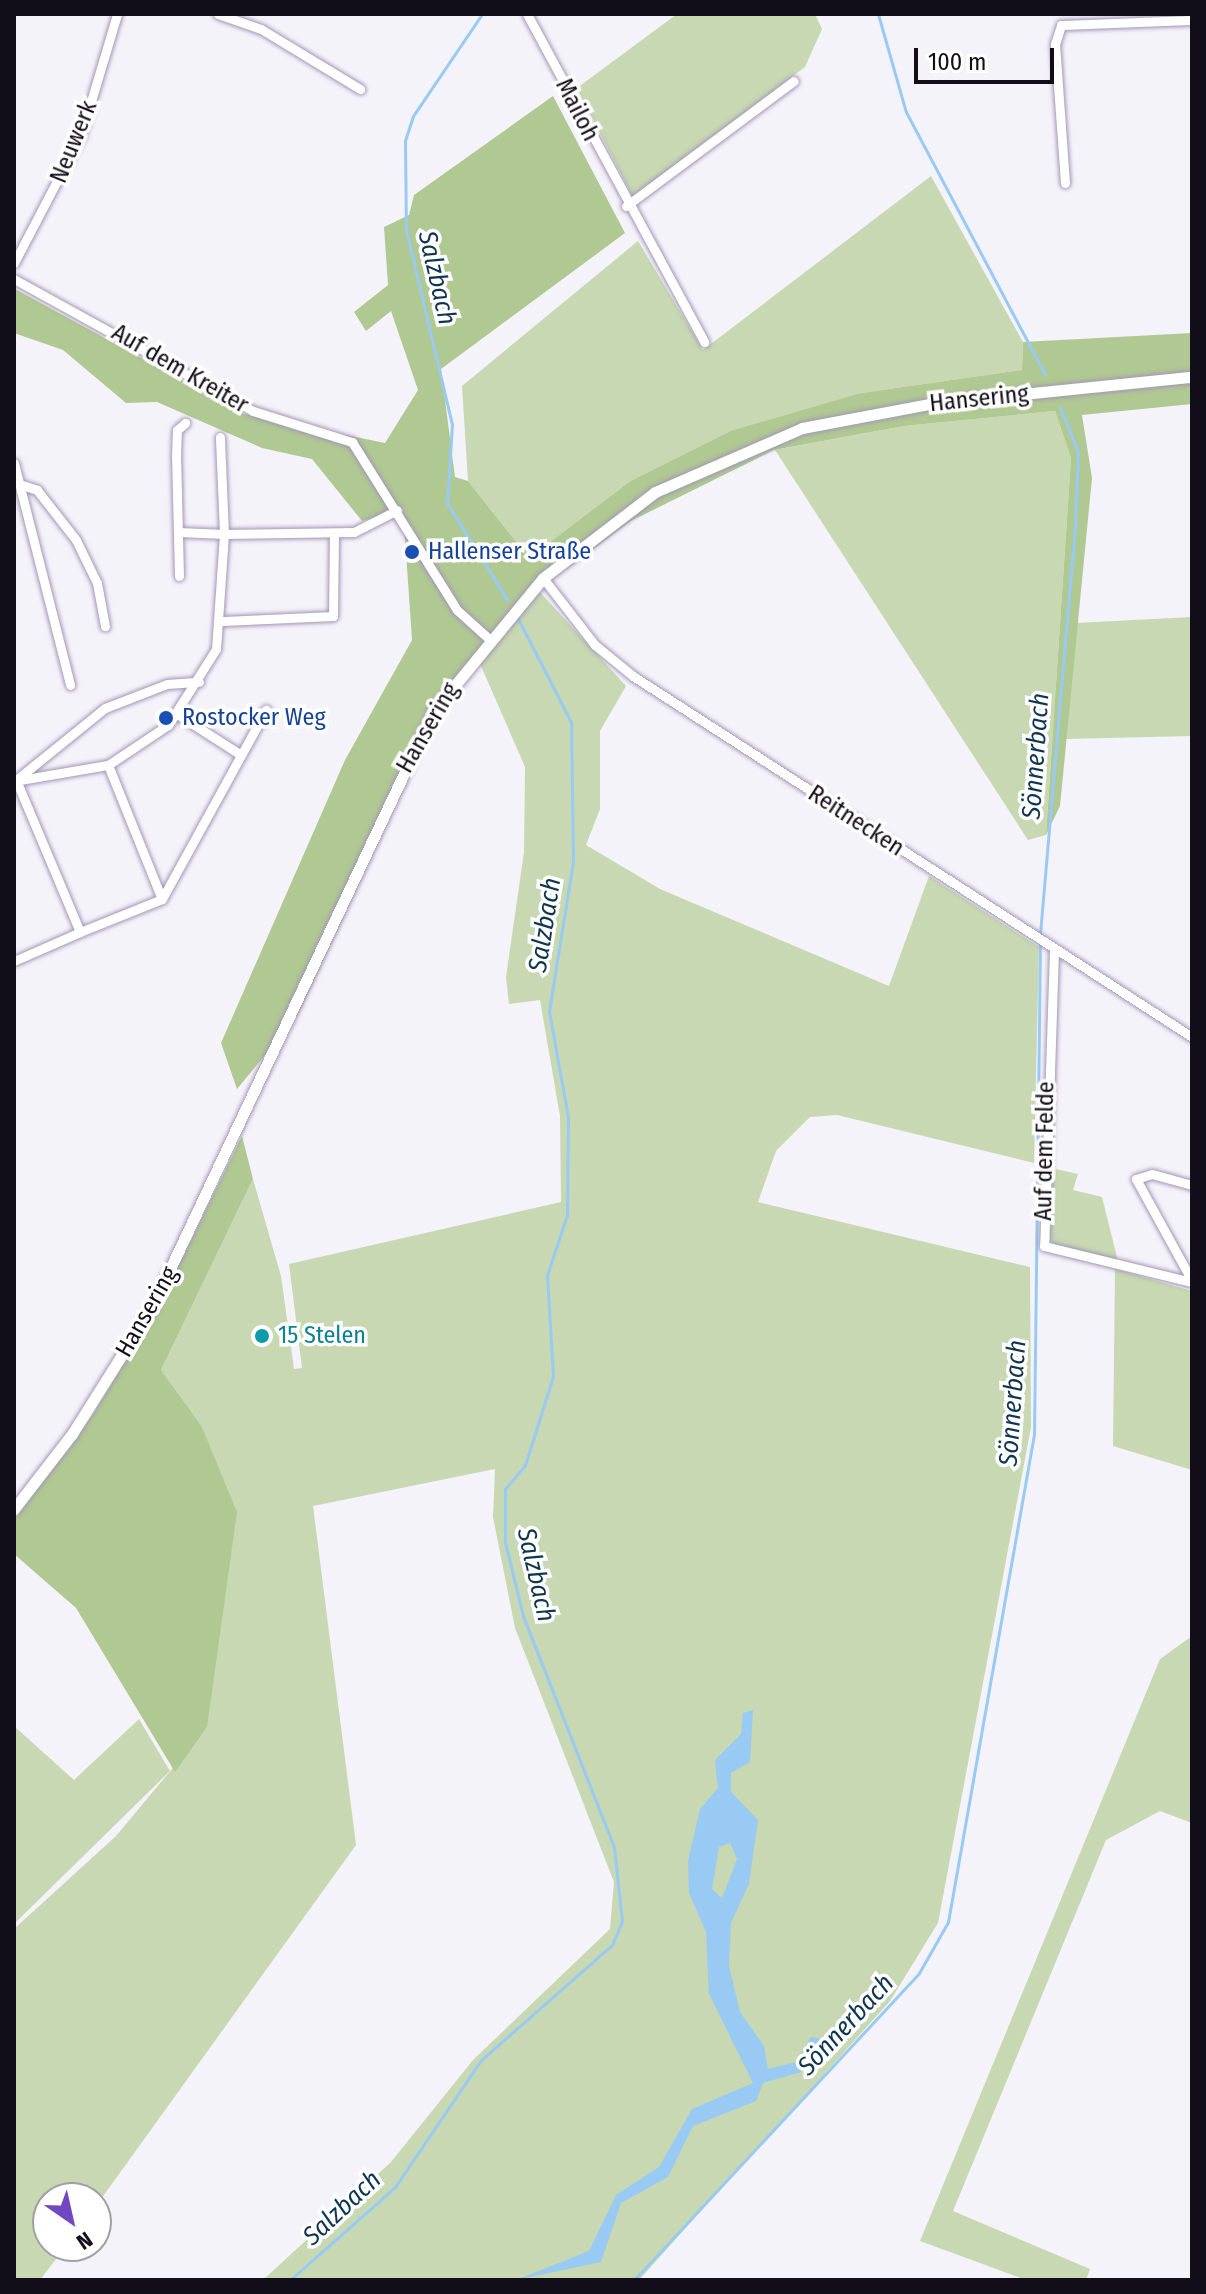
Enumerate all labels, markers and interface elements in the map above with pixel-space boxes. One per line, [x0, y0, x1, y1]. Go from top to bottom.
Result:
scale bar [918, 32, 1058, 82]
text: 100 m [928, 48, 986, 76]
street label: Mailoh [549, 74, 605, 146]
street label: Neuwerk [45, 97, 103, 187]
water label: Salzbach [411, 228, 463, 328]
street label: Auf dem Kreiter [107, 318, 253, 420]
street label: Hansering [928, 379, 1030, 419]
place label: Hallenser Straße [428, 538, 591, 566]
marker: Hallenser Straße [403, 543, 421, 561]
street label: Hansering [391, 678, 465, 778]
water label: Sönnerbach [1016, 692, 1056, 820]
place label: Rostocker Weg [182, 704, 326, 732]
marker: Rostocker Weg [157, 709, 175, 727]
street label: Reitnecken [803, 779, 909, 863]
water label: Salzbach [522, 875, 568, 975]
street label: Auf dem Felde [1029, 1081, 1061, 1221]
street label: Hansering [110, 1262, 184, 1362]
place label: 15 Stelen [278, 1322, 366, 1350]
marker: 15 Stelen [253, 1327, 271, 1345]
water label: Sönnerbach [993, 1339, 1033, 1467]
water label: Salzbach [510, 1525, 562, 1625]
water label: Sönnerbach [791, 1968, 901, 2082]
water label: Salzbach [296, 2164, 388, 2252]
north arrow [32, 2182, 112, 2262]
text: N [72, 2226, 98, 2256]

